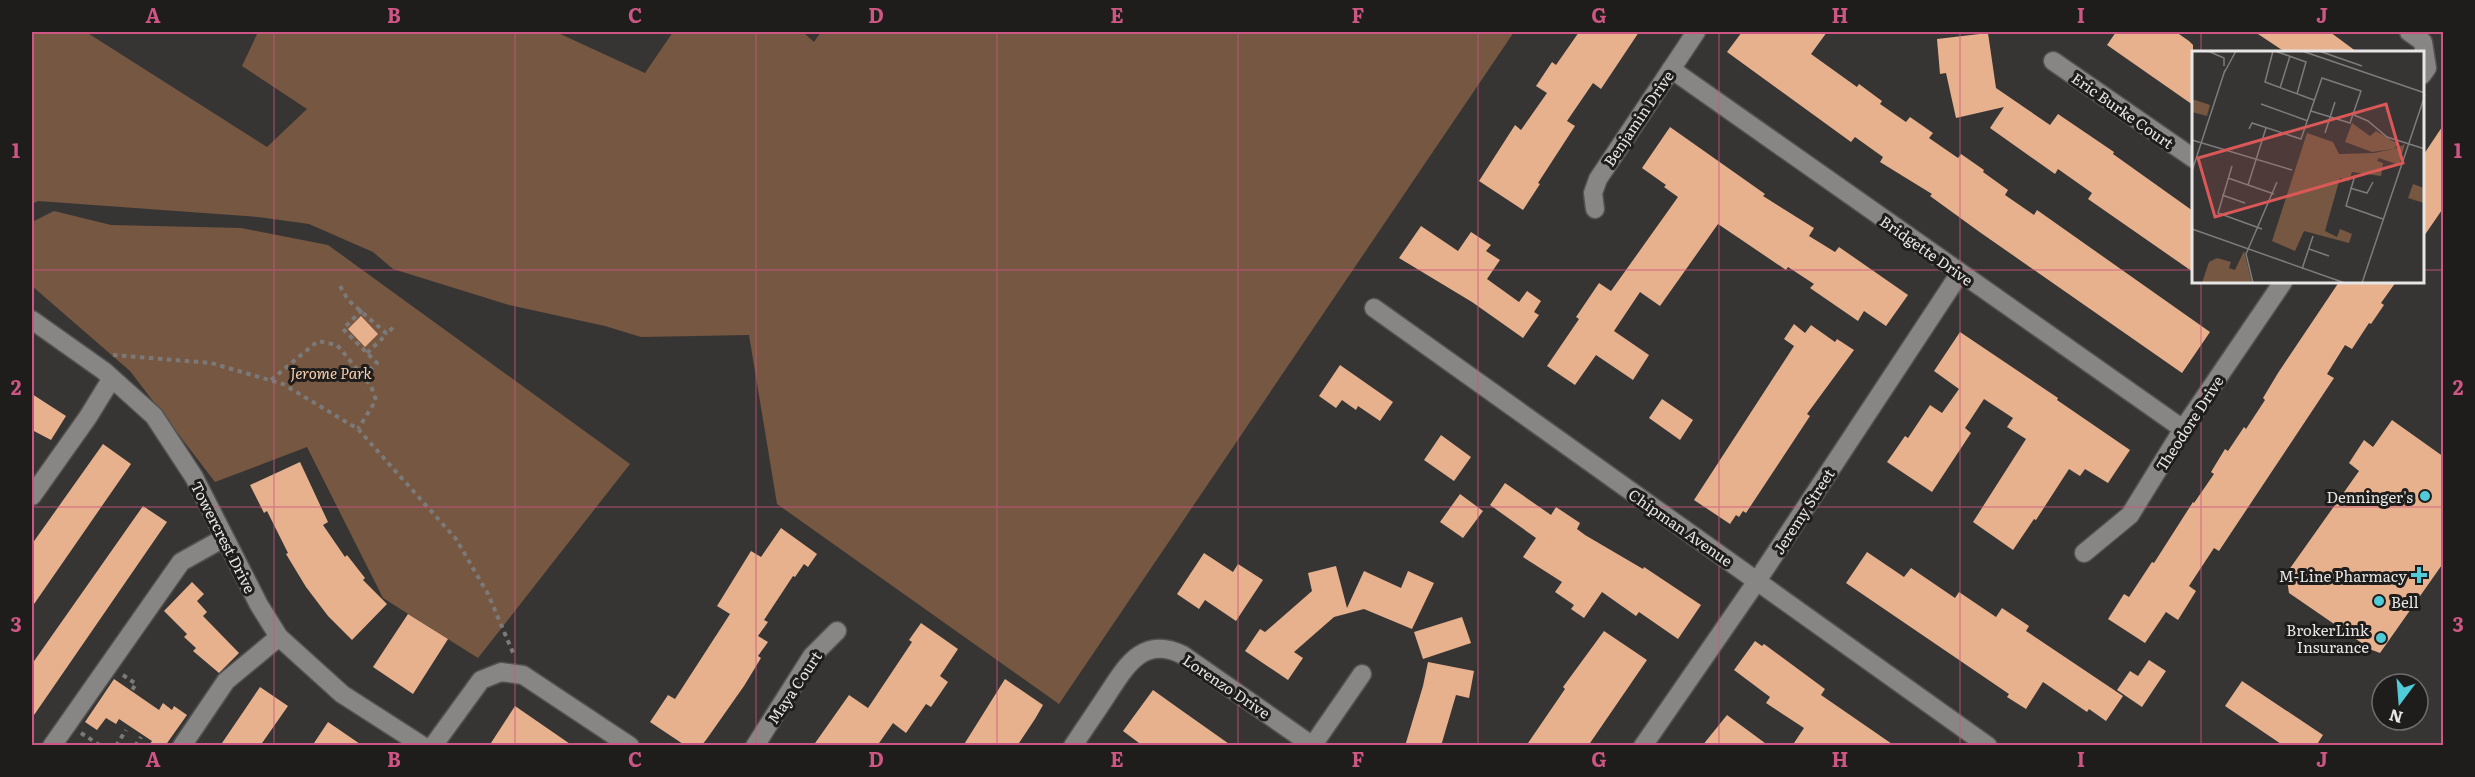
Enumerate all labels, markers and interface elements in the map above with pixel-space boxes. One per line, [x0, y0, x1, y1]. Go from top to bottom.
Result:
text: A [145, 0, 161, 29]
text: B [387, 0, 401, 29]
text: C [628, 0, 642, 29]
text: D [868, 0, 884, 29]
text: E [1110, 0, 1124, 29]
text: F [1352, 0, 1365, 29]
text: G [1591, 0, 1607, 29]
text: H [1832, 0, 1848, 29]
text: I [2077, 0, 2085, 29]
text: J [2316, 0, 2328, 29]
inset map [2192, 51, 2424, 284]
street label: Benjamin Drive [1597, 65, 1679, 171]
street label: Eric Burke Court [2067, 66, 2179, 154]
text: 1 [12, 134, 20, 164]
text: 1 [2454, 134, 2462, 164]
street label: Bridgette Drive [1876, 209, 1978, 291]
park label: Jerome Park [290, 361, 373, 384]
text: 2 [11, 371, 22, 401]
street label: Theodore Drive [2149, 371, 2229, 475]
text: 2 [2453, 371, 2464, 401]
street label: Jeremy Street [1767, 464, 1839, 558]
street label: Towercrest Drive [186, 477, 262, 597]
street label: Chipman Avenue [1624, 482, 1738, 572]
place label: Denninger's [2327, 485, 2413, 508]
marker: Denninger's [2418, 489, 2432, 503]
place label: M-Line Pharmacy [2279, 564, 2407, 587]
marker: M-Line Pharmacy [2412, 568, 2426, 582]
place label: Bell [2391, 590, 2419, 613]
marker: Bell [2372, 594, 2386, 608]
text: 3 [10, 608, 22, 638]
text: 3 [2452, 608, 2464, 638]
place label: BrokerLink Insurance [2286, 618, 2370, 658]
marker: BrokerLink Insurance [2374, 631, 2388, 645]
street label: Maya Court [761, 646, 827, 728]
street label: Lorenzo Drive [1179, 648, 1276, 724]
north arrow [2370, 672, 2430, 732]
text: N [2386, 704, 2405, 731]
text: A [145, 743, 161, 773]
text: B [387, 743, 401, 773]
text: C [628, 743, 642, 773]
text: D [868, 743, 884, 773]
text: E [1110, 743, 1124, 773]
text: F [1352, 743, 1365, 773]
text: G [1591, 743, 1607, 773]
text: H [1832, 743, 1848, 773]
text: I [2077, 743, 2085, 773]
text: J [2316, 743, 2328, 773]

